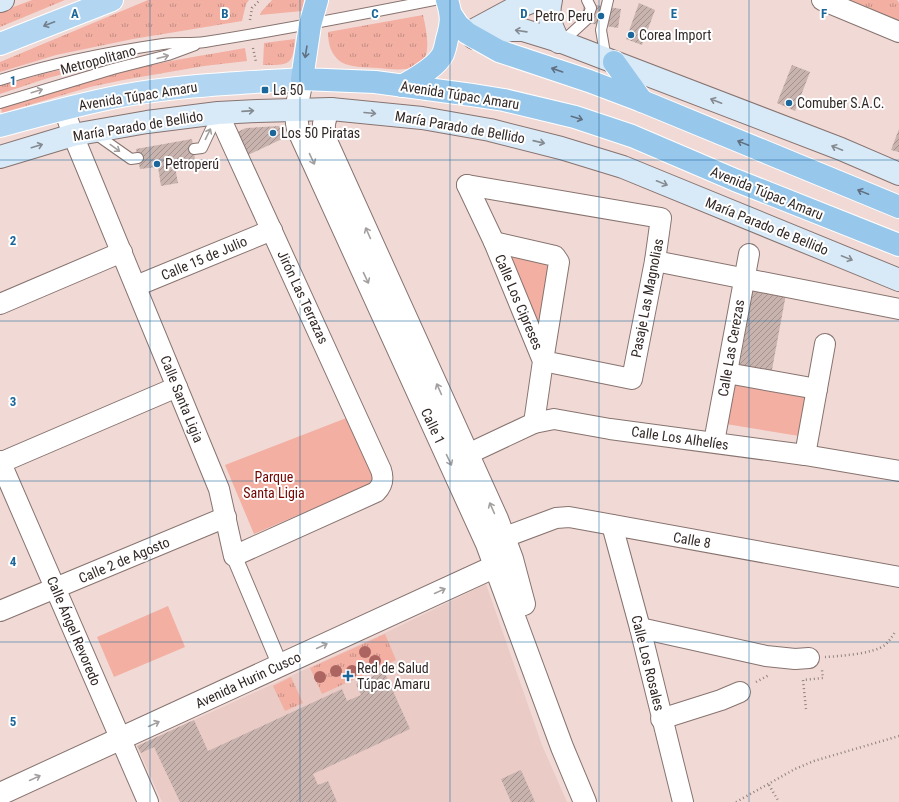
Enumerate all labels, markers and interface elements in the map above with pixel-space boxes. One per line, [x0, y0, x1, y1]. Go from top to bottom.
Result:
text: A [71, 6, 79, 21]
text: B [221, 6, 229, 21]
text: C [371, 6, 379, 21]
text: D [520, 6, 528, 21]
text: E [671, 6, 678, 21]
text: F [821, 6, 827, 21]
place label: Petro Peru [535, 8, 593, 24]
marker: Petro Peru [596, 11, 606, 21]
one-way arrow [44, 21, 56, 29]
one-way arrow [515, 27, 528, 35]
place label: Corea Import [639, 27, 711, 43]
marker: Corea Import [626, 30, 636, 40]
street label: Metropolitano [59, 42, 137, 78]
one-way arrow [302, 45, 310, 58]
one-way arrow [156, 53, 169, 60]
one-way arrow [550, 66, 563, 73]
text: 1 [10, 73, 16, 88]
street label: Avenida Túpac Amaru [400, 78, 520, 112]
street label: Avenida Túpac Amaru [78, 79, 198, 113]
place label: La 50 [273, 82, 303, 98]
marker: La 50 [260, 85, 270, 95]
one-way arrow [31, 87, 44, 94]
place label: Comuber S.A.C. [797, 95, 885, 111]
one-way arrow [710, 97, 722, 105]
marker: Comuber S.A.C. [784, 98, 794, 108]
street label: María Parado de Bellido [72, 108, 204, 144]
one-way arrow [241, 108, 254, 115]
street label: María Parado de Bellido [394, 108, 526, 146]
one-way arrow [363, 109, 376, 116]
one-way arrow [571, 115, 584, 122]
place label: Los 50 Piratas [281, 125, 360, 141]
marker: Los 50 Piratas [268, 128, 278, 138]
one-way arrow [205, 129, 212, 141]
one-way arrow [532, 139, 545, 147]
one-way arrow [737, 139, 749, 146]
one-way arrow [31, 142, 44, 149]
one-way arrow [109, 144, 120, 152]
one-way arrow [832, 144, 844, 152]
one-way arrow [309, 153, 316, 165]
place label: Petroperú [165, 156, 219, 172]
marker: Petroperú [152, 159, 162, 169]
street label: Avenida Túpac Amaru [708, 163, 826, 223]
one-way arrow [656, 180, 668, 188]
one-way arrow [857, 188, 869, 196]
street label: María Parado de Bellido [703, 194, 831, 258]
one-way arrow [363, 227, 371, 239]
text: 2 [10, 233, 17, 248]
street label: Calle 15 de Julio [159, 233, 249, 283]
street label: Pasaje Las Magnolias [628, 237, 666, 359]
street label: Jirón Las Terrazas [274, 248, 332, 346]
street label: Calle Los Cipreses [492, 252, 546, 352]
one-way arrow [841, 255, 853, 263]
one-way arrow [363, 271, 370, 283]
street label: Calle Las Cerezas [715, 298, 747, 398]
street label: Calle Santa Ligia [157, 353, 207, 445]
one-way arrow [434, 384, 442, 396]
text: 3 [10, 394, 16, 409]
street label: Calle 1 [418, 406, 448, 446]
street label: Calle Los Alhelíes [630, 423, 730, 453]
one-way arrow [446, 453, 453, 465]
park label: Parque Santa Ligia [243, 469, 305, 501]
one-way arrow [488, 502, 495, 514]
street label: Calle 8 [672, 529, 712, 551]
street label: Calle 2 de Agosto [76, 534, 172, 586]
text: 4 [10, 554, 17, 569]
street label: Calle Ángel Revoredo [44, 574, 105, 688]
one-way arrow [434, 587, 446, 594]
street label: Calle Los Rosales [628, 614, 668, 712]
one-way arrow [316, 642, 328, 649]
street label: Avenida Hurin Cusco [193, 649, 303, 711]
place label: Red de Salud Túpac Amaru [357, 660, 430, 692]
marker: Red de Salud Túpac Amaru [342, 670, 354, 682]
text: 5 [10, 714, 17, 729]
one-way arrow [147, 720, 159, 727]
one-way arrow [29, 774, 41, 781]

